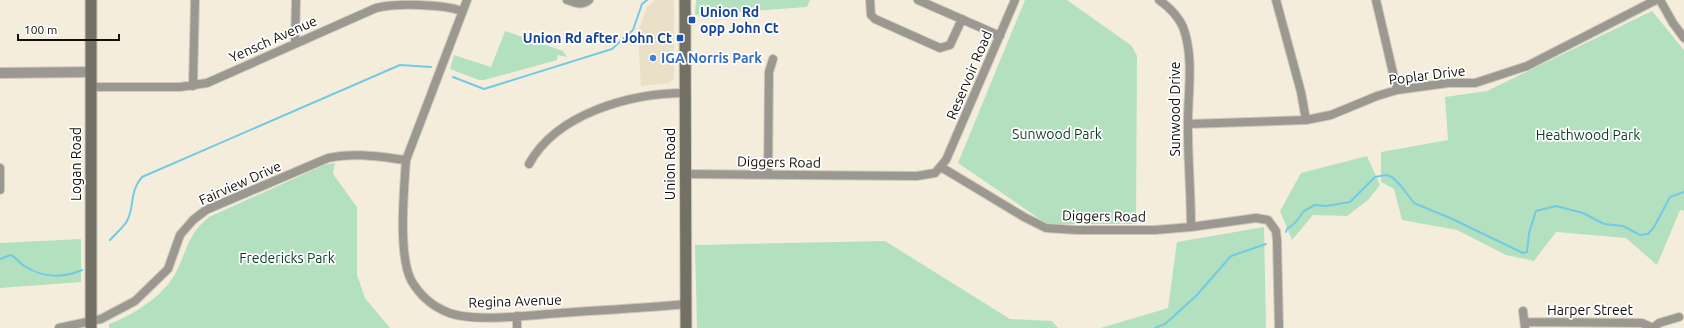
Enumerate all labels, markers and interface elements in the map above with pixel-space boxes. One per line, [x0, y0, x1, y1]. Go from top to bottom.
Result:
place label: Union Rd opp John Ct [700, 4, 779, 36]
street label: Yensch Avenue [227, 13, 319, 65]
marker: Union Rd opp John Ct [687, 15, 697, 25]
scale bar [18, 16, 119, 42]
text: 100 m [24, 23, 57, 36]
street label: Reservoir Road [943, 28, 995, 122]
place label: Union Rd after John Ct [523, 30, 672, 46]
marker: Union Rd after John Ct [675, 33, 685, 43]
place label: IGA Norris Park [661, 50, 762, 66]
marker: IGA Norris Park [648, 53, 658, 63]
street label: Sunwood Drive [1167, 61, 1183, 157]
street label: Poplar Drive [1388, 62, 1466, 88]
park label: Sunwood Park [1012, 126, 1102, 142]
street label: Logan Road [68, 127, 84, 201]
park label: Heathwood Park [1536, 127, 1640, 143]
street label: Union Road [662, 128, 678, 200]
street label: Diggers Road [737, 153, 821, 171]
street label: Fairview Drive [196, 158, 284, 208]
street label: Diggers Road [1062, 207, 1146, 225]
park label: Fredericks Park [239, 250, 335, 266]
street label: Regina Avenue [468, 291, 562, 311]
street label: Harper Street [1547, 302, 1633, 318]

